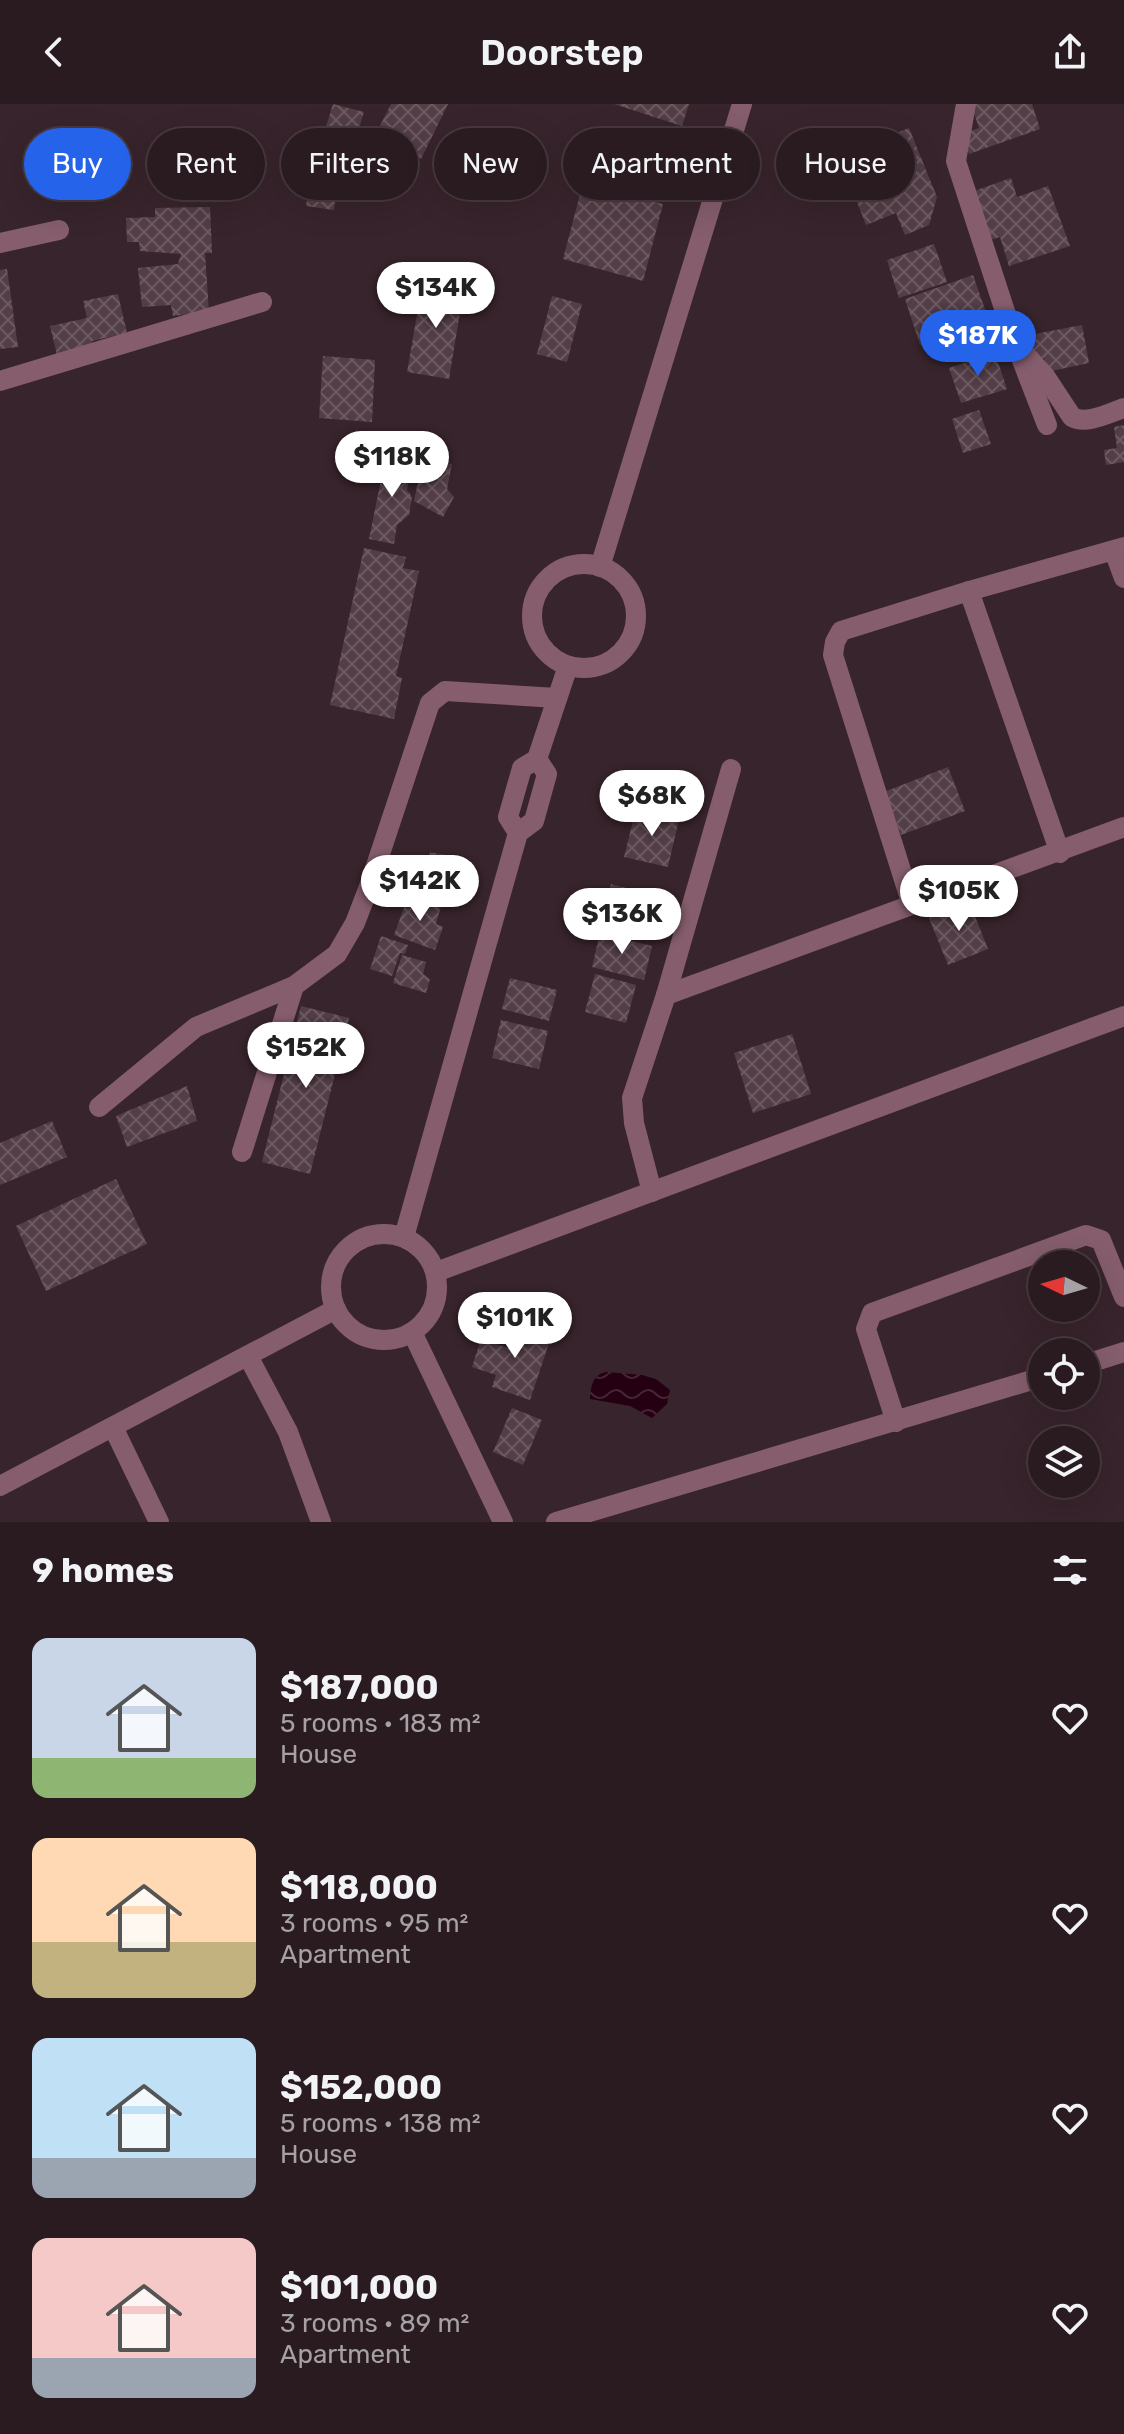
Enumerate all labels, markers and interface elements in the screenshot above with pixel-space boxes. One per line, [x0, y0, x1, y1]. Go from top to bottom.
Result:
icon: back [32, 30, 76, 74]
icon: share [1048, 30, 1092, 74]
text: Doorstep [480, 31, 644, 74]
chip: Buy [24, 128, 131, 200]
chip: Rent [147, 128, 265, 200]
chip: Filters [281, 128, 418, 200]
chip: New [434, 128, 547, 200]
chip: Apartment [563, 128, 760, 200]
chip: House [776, 128, 915, 200]
pin: $134K [380, 262, 492, 330]
text: $134K [395, 272, 477, 303]
pin: $187K [922, 310, 1034, 378]
text: $187K [938, 320, 1018, 351]
pin: $118K [336, 431, 448, 499]
text: $118K [353, 441, 431, 472]
pin: $68K [605, 770, 699, 838]
text: $68K [617, 780, 687, 811]
pin: $142K [364, 855, 476, 923]
text: $142K [379, 865, 461, 896]
pin: $105K [903, 865, 1015, 933]
text: $105K [918, 875, 1000, 906]
pin: $136K [566, 888, 678, 956]
text: $136K [581, 898, 663, 929]
pin: $152K [250, 1022, 362, 1090]
text: $152K [265, 1032, 347, 1063]
north arrow [1028, 1250, 1100, 1322]
map controls [1028, 1250, 1100, 1498]
pin: $101K [459, 1292, 571, 1360]
text: $101K [476, 1302, 554, 1333]
button: locate [1028, 1338, 1100, 1410]
button: layers [1028, 1426, 1100, 1498]
icon: filters [1048, 1548, 1092, 1592]
text: 9 homes [32, 1550, 174, 1591]
text: $187,000 [280, 1667, 439, 1708]
icon: home [96, 1670, 192, 1766]
icon: heart [1048, 1696, 1092, 1740]
text: 5 rooms · 183 m² [280, 1708, 481, 1739]
text: House [280, 1739, 357, 1770]
text: $118,000 [280, 1867, 438, 1908]
icon: home [96, 1870, 192, 1966]
icon: heart [1048, 1896, 1092, 1940]
text: 3 rooms · 95 m² [280, 1908, 468, 1939]
text: Apartment [280, 1939, 411, 1970]
text: $152,000 [280, 2067, 442, 2108]
icon: home [96, 2070, 192, 2166]
icon: heart [1048, 2096, 1092, 2140]
text: 5 rooms · 138 m² [280, 2108, 481, 2139]
text: House [280, 2139, 357, 2170]
text: $101,000 [280, 2267, 438, 2308]
icon: home [96, 2270, 192, 2366]
icon: heart [1048, 2296, 1092, 2340]
text: 3 rooms · 89 m² [280, 2308, 469, 2339]
text: Apartment [280, 2339, 411, 2370]

